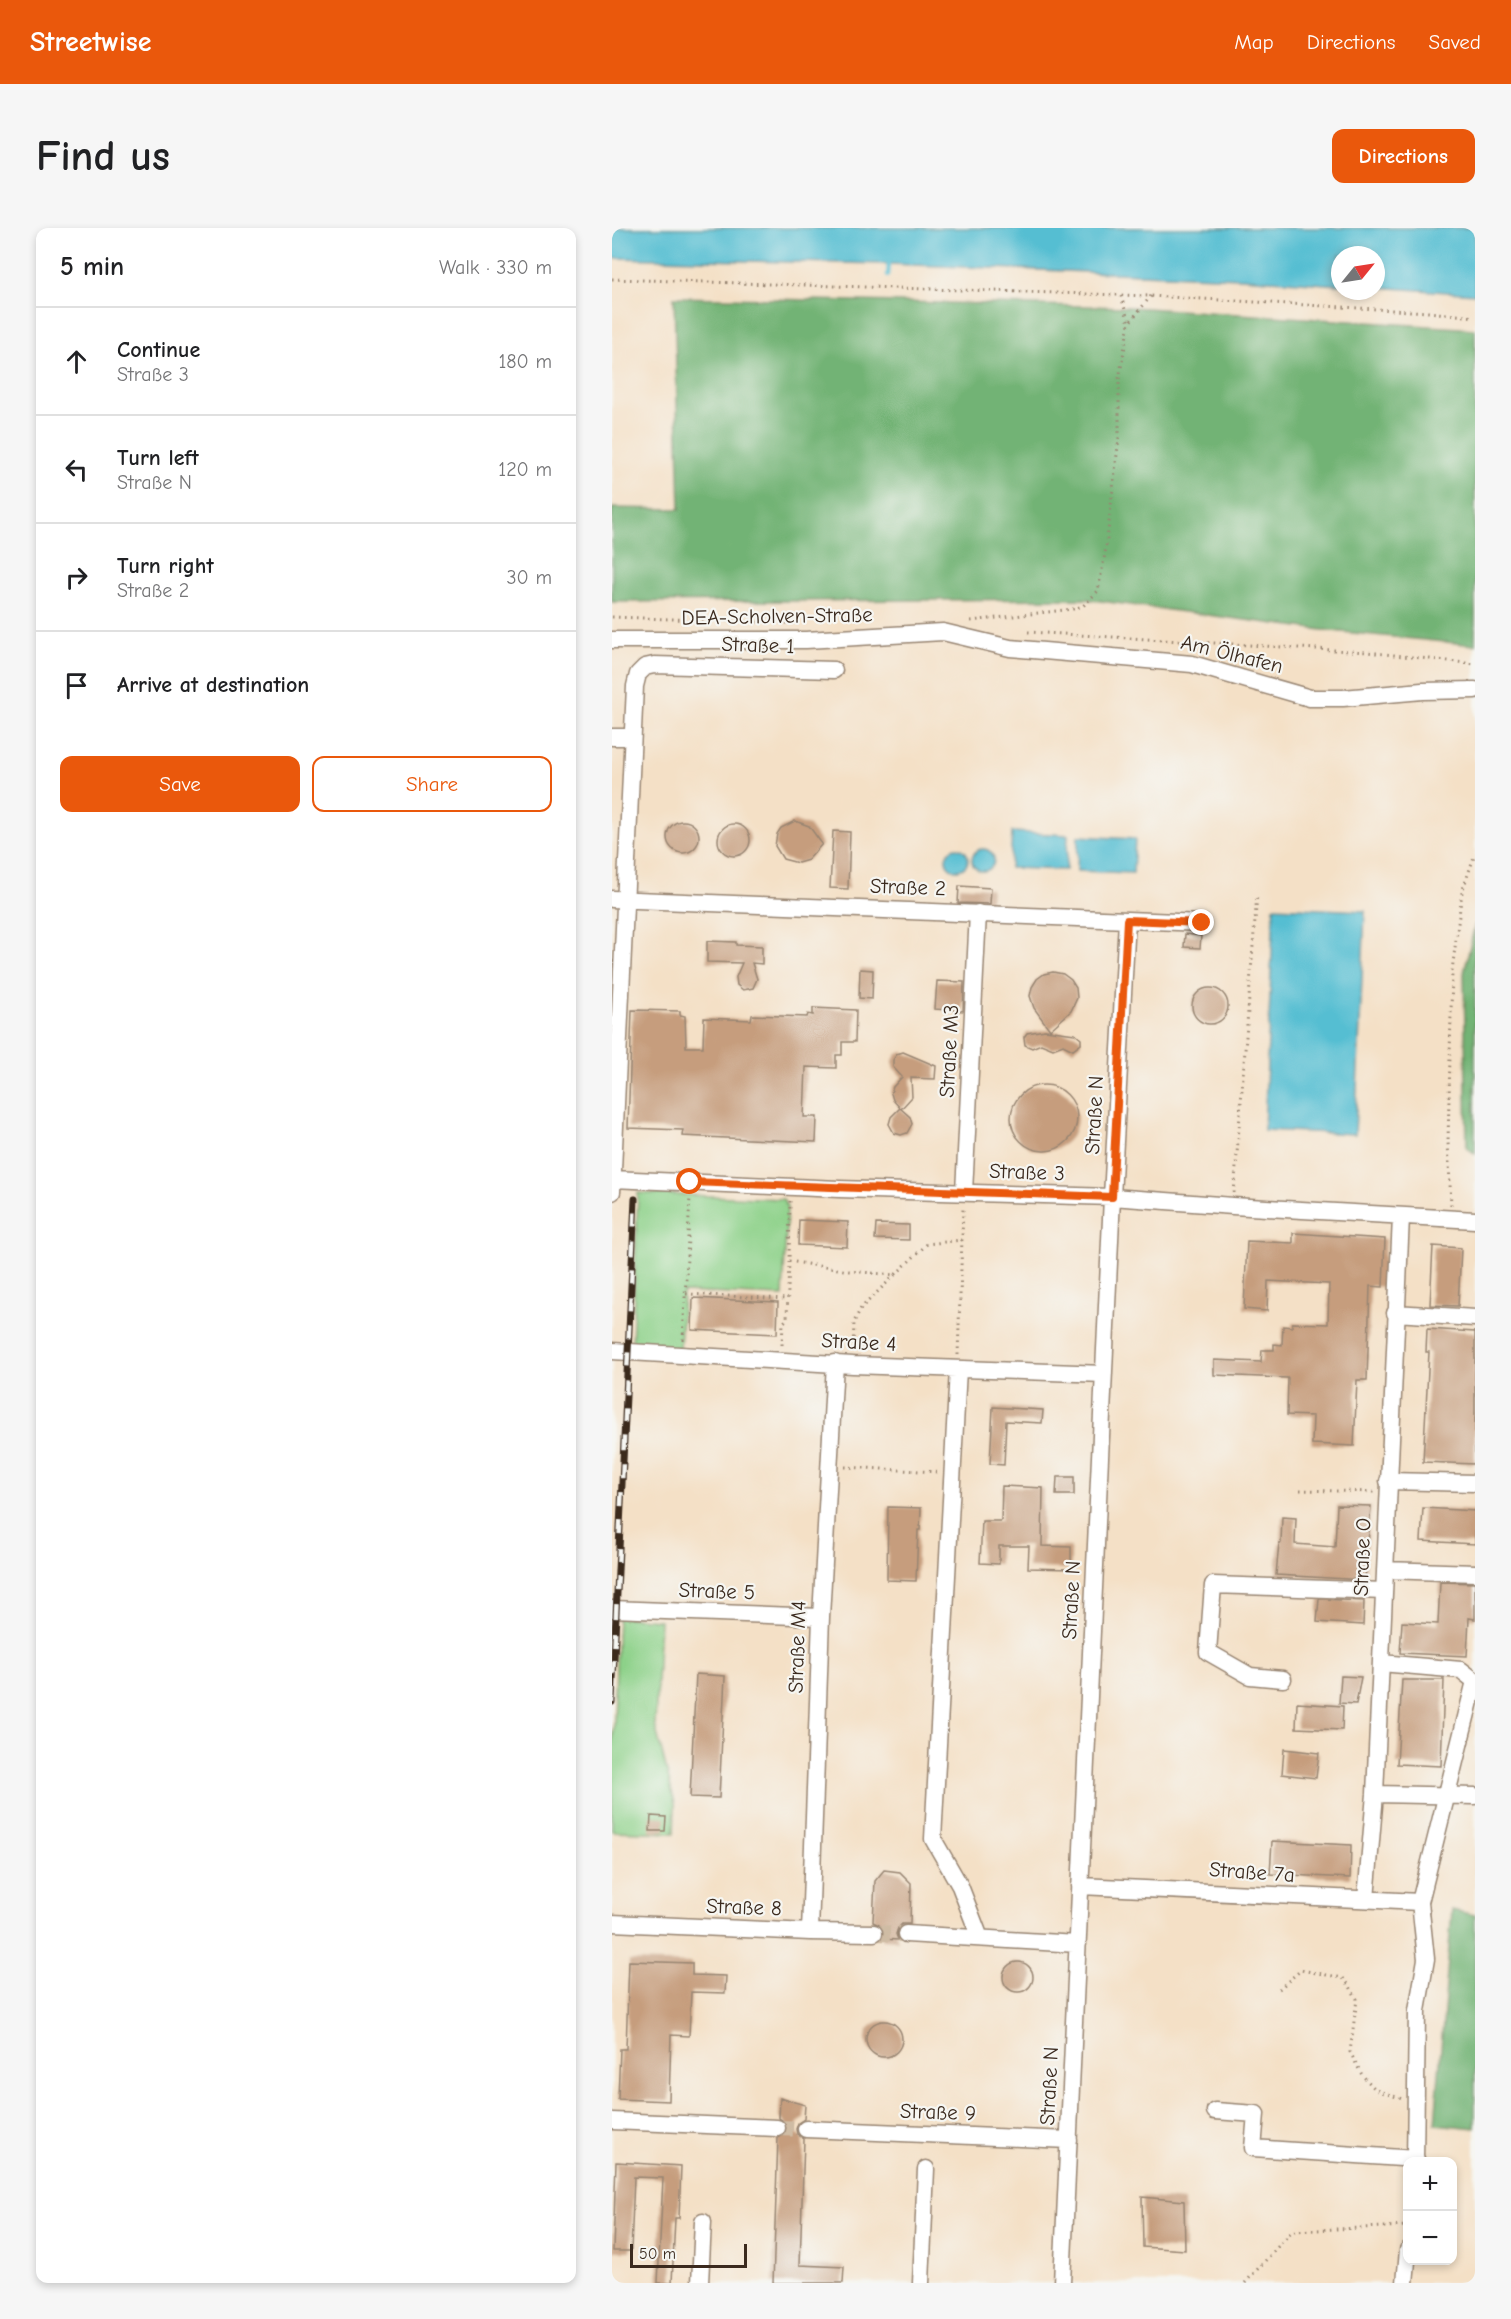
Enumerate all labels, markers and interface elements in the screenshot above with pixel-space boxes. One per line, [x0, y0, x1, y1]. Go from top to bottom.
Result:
text: Streetwise [30, 26, 151, 58]
text: Map [1234, 30, 1274, 54]
text: Directions [1307, 30, 1396, 54]
text: Saved [1429, 30, 1481, 54]
button: Directions [1332, 129, 1475, 183]
text: Find us [36, 132, 170, 181]
north arrow [1331, 246, 1385, 300]
text: 5 min [60, 252, 124, 282]
text: Walk · 330 m [439, 256, 552, 279]
text: Continue [117, 337, 200, 363]
icon: ahead [60, 345, 93, 378]
text: 180 m [498, 350, 552, 373]
text: Straße 3 [117, 363, 189, 386]
text: Turn left [117, 445, 199, 471]
icon: left [60, 453, 93, 486]
text: 120 m [498, 458, 552, 481]
text: Straße N [117, 471, 192, 494]
text: Turn right [117, 553, 214, 579]
icon: right [60, 561, 93, 594]
text: 30 m [506, 566, 552, 589]
text: Straße 2 [117, 579, 189, 602]
street label: DEA-Scholven-Straße [681, 602, 873, 630]
street label: Am Ölhafen [1178, 630, 1286, 678]
street label: Straße 1 [721, 632, 795, 658]
icon: arrive [60, 669, 93, 702]
text: Arrive at destination [117, 672, 309, 698]
button: Save [60, 756, 300, 812]
button: Share [312, 756, 552, 812]
street label: Straße 2 [870, 874, 946, 900]
route end [1188, 909, 1214, 935]
street label: Straße M3 [935, 1004, 963, 1098]
street label: Straße N [1080, 1075, 1108, 1155]
street label: Straße 3 [989, 1159, 1065, 1185]
route start [676, 1168, 702, 1194]
street label: Straße 4 [821, 1328, 897, 1356]
street label: Straße O [1349, 1517, 1375, 1597]
street label: Straße N [1057, 1560, 1085, 1640]
street label: Straße 5 [678, 1578, 756, 1604]
street label: Straße M4 [783, 1600, 811, 1694]
street label: Straße 7a [1208, 1857, 1296, 1887]
street label: Straße 8 [706, 1894, 782, 1920]
street label: Straße N [1035, 2046, 1063, 2126]
street label: Straße 9 [900, 2099, 976, 2125]
map controls [1403, 2157, 1457, 2265]
button: + [1403, 2157, 1457, 2211]
button: − [1403, 2211, 1457, 2265]
scale bar [630, 2241, 747, 2268]
text: 50 m [639, 2245, 676, 2263]

